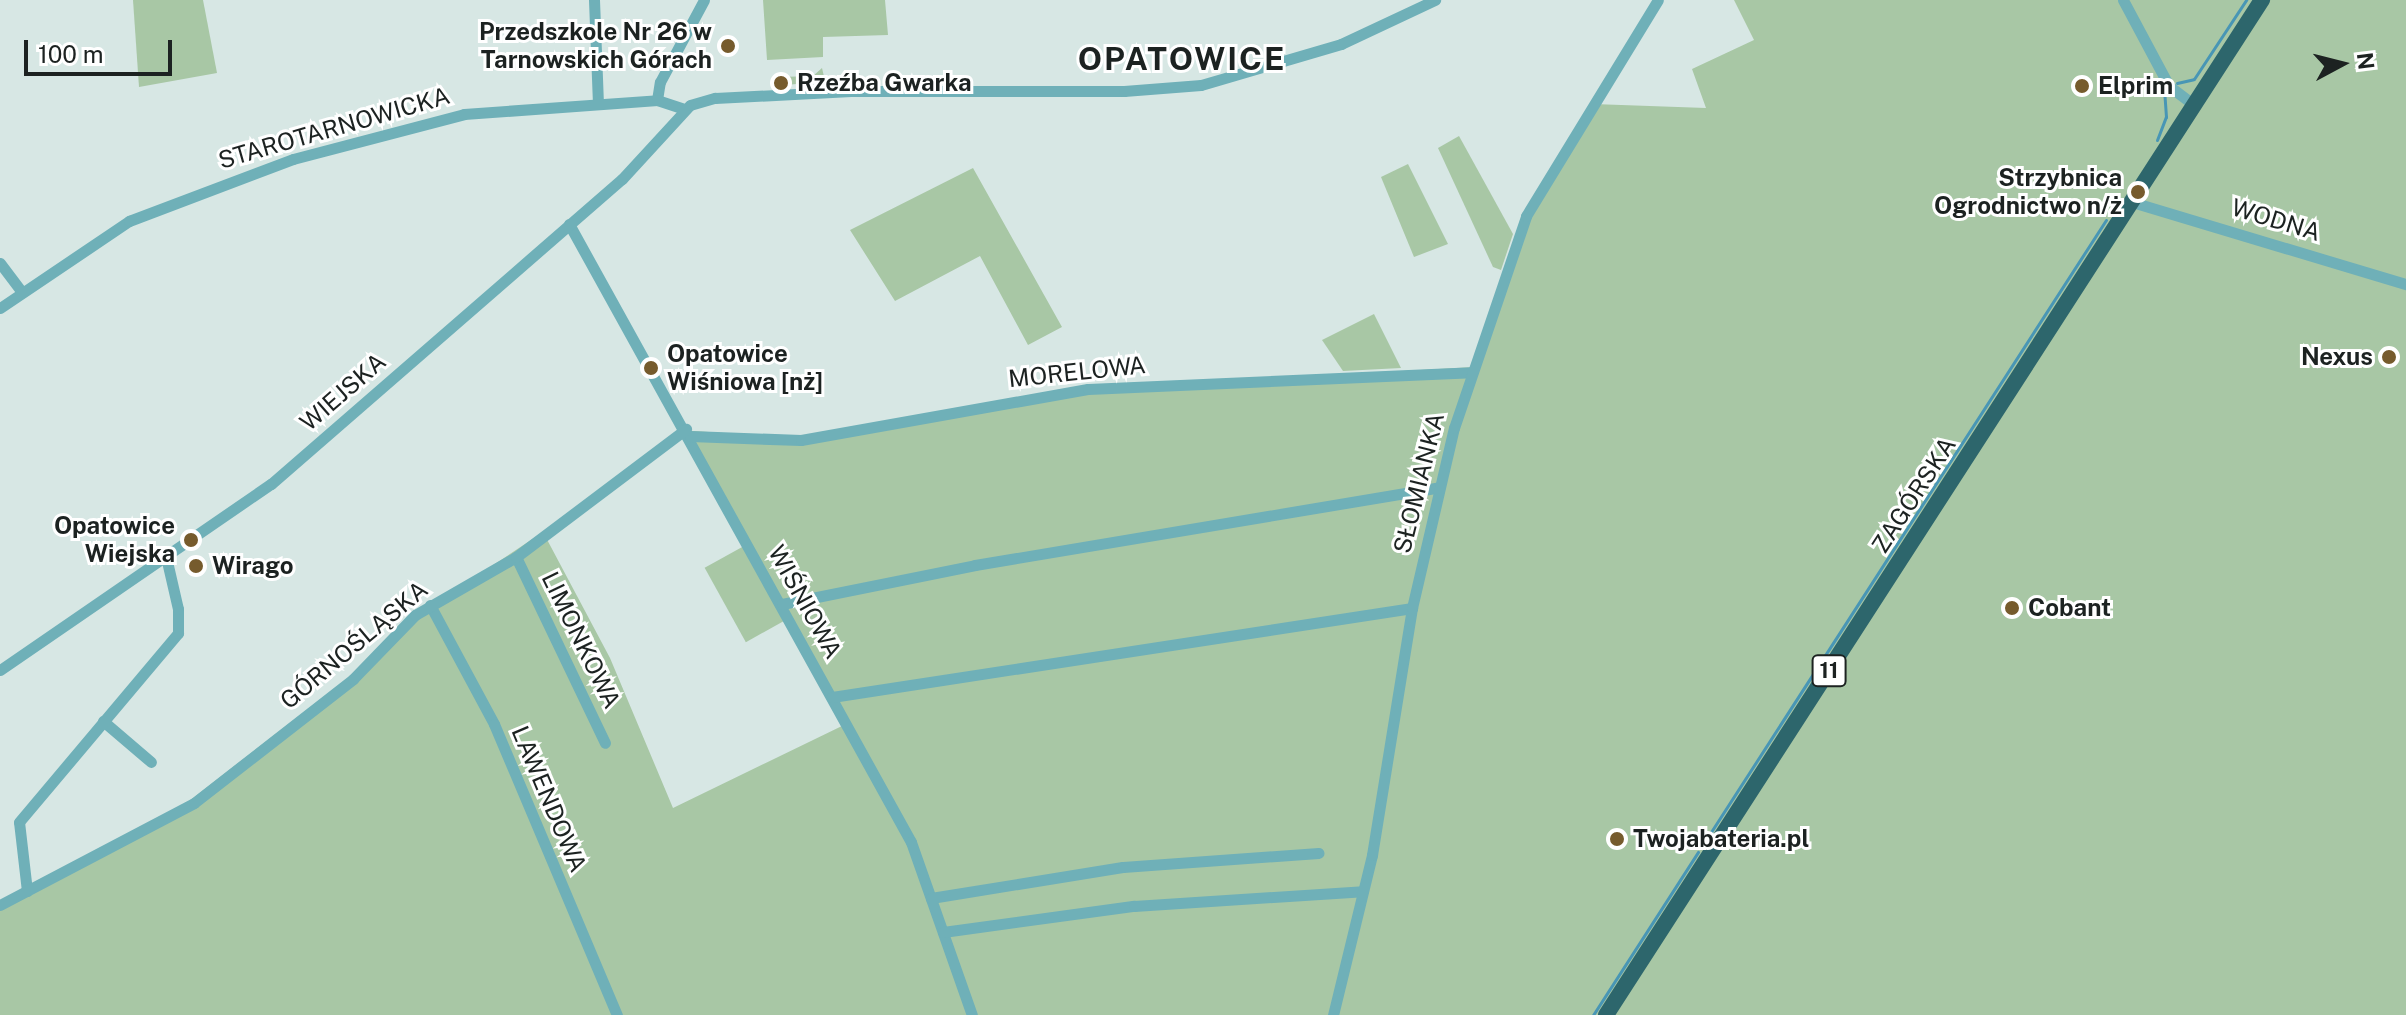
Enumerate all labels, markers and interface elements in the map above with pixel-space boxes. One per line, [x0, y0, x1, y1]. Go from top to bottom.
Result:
place label: Przedszkole Nr 26 w Tarnowskich Górach [479, 18, 712, 74]
scale bar [28, 24, 176, 74]
north arrow [2302, 24, 2382, 104]
marker: Przedszkole Nr 26 w Tarnowskich Górach [719, 37, 737, 55]
text: 100 m [38, 40, 104, 68]
district label: OPATOWICE [1078, 40, 1286, 78]
text: N [2352, 51, 2380, 71]
place label: Rzeźba Gwarka [797, 69, 972, 97]
place label: Elprim [2098, 72, 2173, 100]
marker: Rzeźba Gwarka [772, 74, 790, 92]
marker: Elprim [2073, 77, 2091, 95]
street label: STAROTARNOWICKA [215, 81, 453, 175]
place label: Strzybnica Ogrodnictwo n/ż [1934, 164, 2122, 220]
marker: Strzybnica Ogrodnictwo n/ż [2129, 183, 2147, 201]
street label: WODNA [2228, 193, 2324, 247]
place label: Opatowice Wiśniowa [nż] [667, 340, 823, 396]
place label: Nexus [2301, 343, 2373, 371]
street label: WIEJSKA [294, 347, 392, 437]
marker: Nexus [2380, 348, 2398, 366]
street label: MORELOWA [1007, 350, 1147, 394]
marker: Opatowice Wiśniowa [nż] [642, 359, 660, 377]
street label: SŁOMIANKA [1388, 410, 1450, 556]
street label: ZAGÓRSKA [1866, 432, 1962, 558]
place label: Opatowice Wiejska [54, 512, 175, 568]
marker: Opatowice Wiejska [182, 531, 200, 549]
street label: WIŚNIOWA [762, 540, 848, 664]
place label: Wirago [212, 552, 294, 580]
marker: Wirago [187, 557, 205, 575]
street label: LIMONKOWA [536, 567, 626, 713]
street label: GÓRNOŚLĄSKA [274, 575, 434, 715]
place label: Cobant [2028, 594, 2111, 622]
marker: Cobant [2003, 599, 2021, 617]
road number: 11 [1811, 653, 1847, 689]
street label: LAWENDOWA [505, 722, 593, 876]
place label: Twojabateria.pl [1633, 825, 1809, 853]
marker: Twojabateria.pl [1608, 830, 1626, 848]

